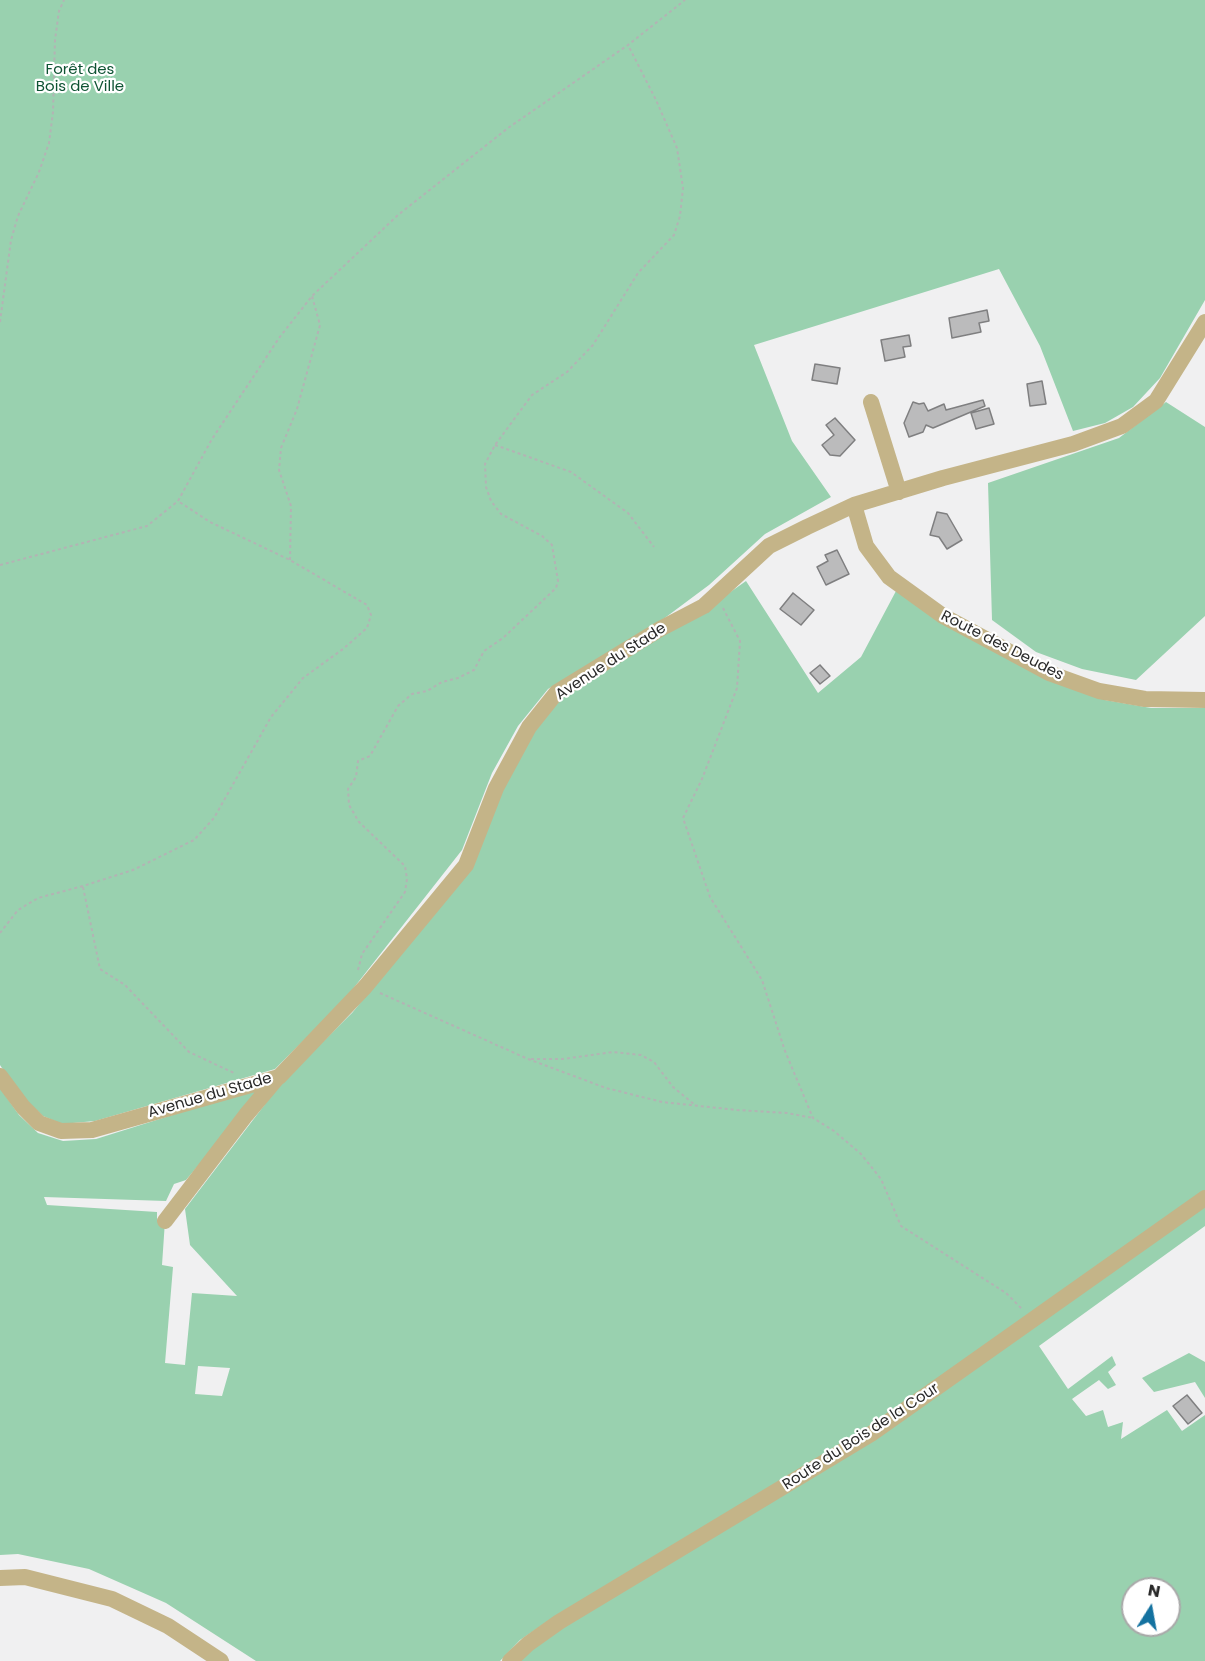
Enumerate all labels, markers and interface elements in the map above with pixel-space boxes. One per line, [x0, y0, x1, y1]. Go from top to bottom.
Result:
park label: Forêt des Bois de Ville [36, 61, 124, 96]
street label: Route des Deudes [938, 607, 1066, 685]
street label: Avenue du Stade [552, 620, 670, 704]
street label: Avenue du Stade [146, 1070, 274, 1122]
street label: Route du Bois de la Cour [779, 1380, 943, 1494]
north arrow [1121, 1577, 1181, 1637]
text: N [1146, 1578, 1162, 1603]

